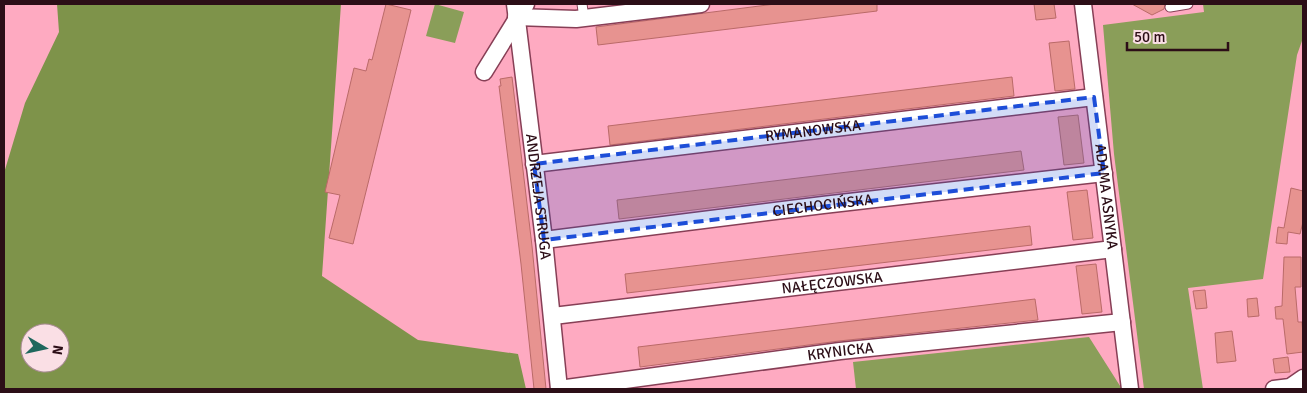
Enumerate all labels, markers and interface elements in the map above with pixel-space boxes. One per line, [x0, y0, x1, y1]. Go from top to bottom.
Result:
scale bar [1127, 20, 1228, 52]
text: 50 m [1134, 28, 1165, 46]
street label: RYMANOWSKA [764, 116, 862, 145]
street label: ANDRZEJA STRUGA [522, 132, 555, 260]
street label: ADAMA ASNYKA [1091, 143, 1122, 250]
street label: CIECHOCIŃSKA [772, 190, 874, 220]
street label: NAŁĘCZOWSKA [781, 268, 884, 298]
north arrow [20, 323, 70, 373]
street label: KRYNICKA [806, 339, 875, 364]
text: N [48, 344, 67, 356]

